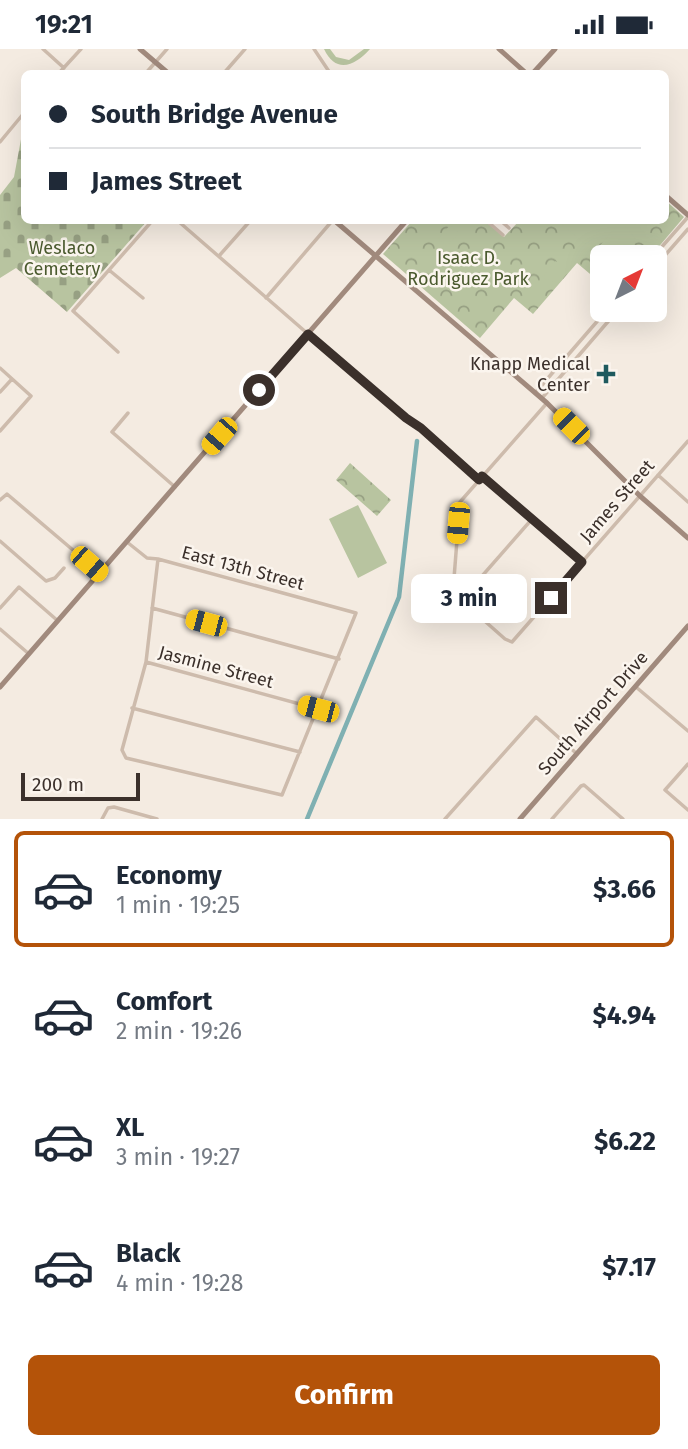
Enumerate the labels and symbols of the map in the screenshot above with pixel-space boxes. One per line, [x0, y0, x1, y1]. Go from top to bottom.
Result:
park label: Weslaco Cemetery [24, 237, 100, 280]
north arrow [590, 245, 667, 322]
park label: Isaac D. Rodriguez Park [407, 247, 529, 290]
place label: Knapp Medical Center [470, 353, 590, 396]
marker: Knapp Medical Center [596, 364, 616, 384]
route start [243, 374, 275, 406]
car [549, 404, 594, 448]
car [198, 413, 241, 459]
street label: James Street [575, 455, 659, 547]
car [446, 501, 471, 545]
street label: East 13th Street [179, 541, 307, 595]
car [67, 542, 112, 586]
callout: 3 min [411, 573, 526, 623]
route end [535, 582, 567, 614]
car [183, 607, 230, 639]
street label: Jasmine Street [156, 641, 276, 693]
street label: South Airport Drive [533, 647, 653, 779]
car [295, 693, 342, 725]
scale bar [21, 770, 140, 802]

